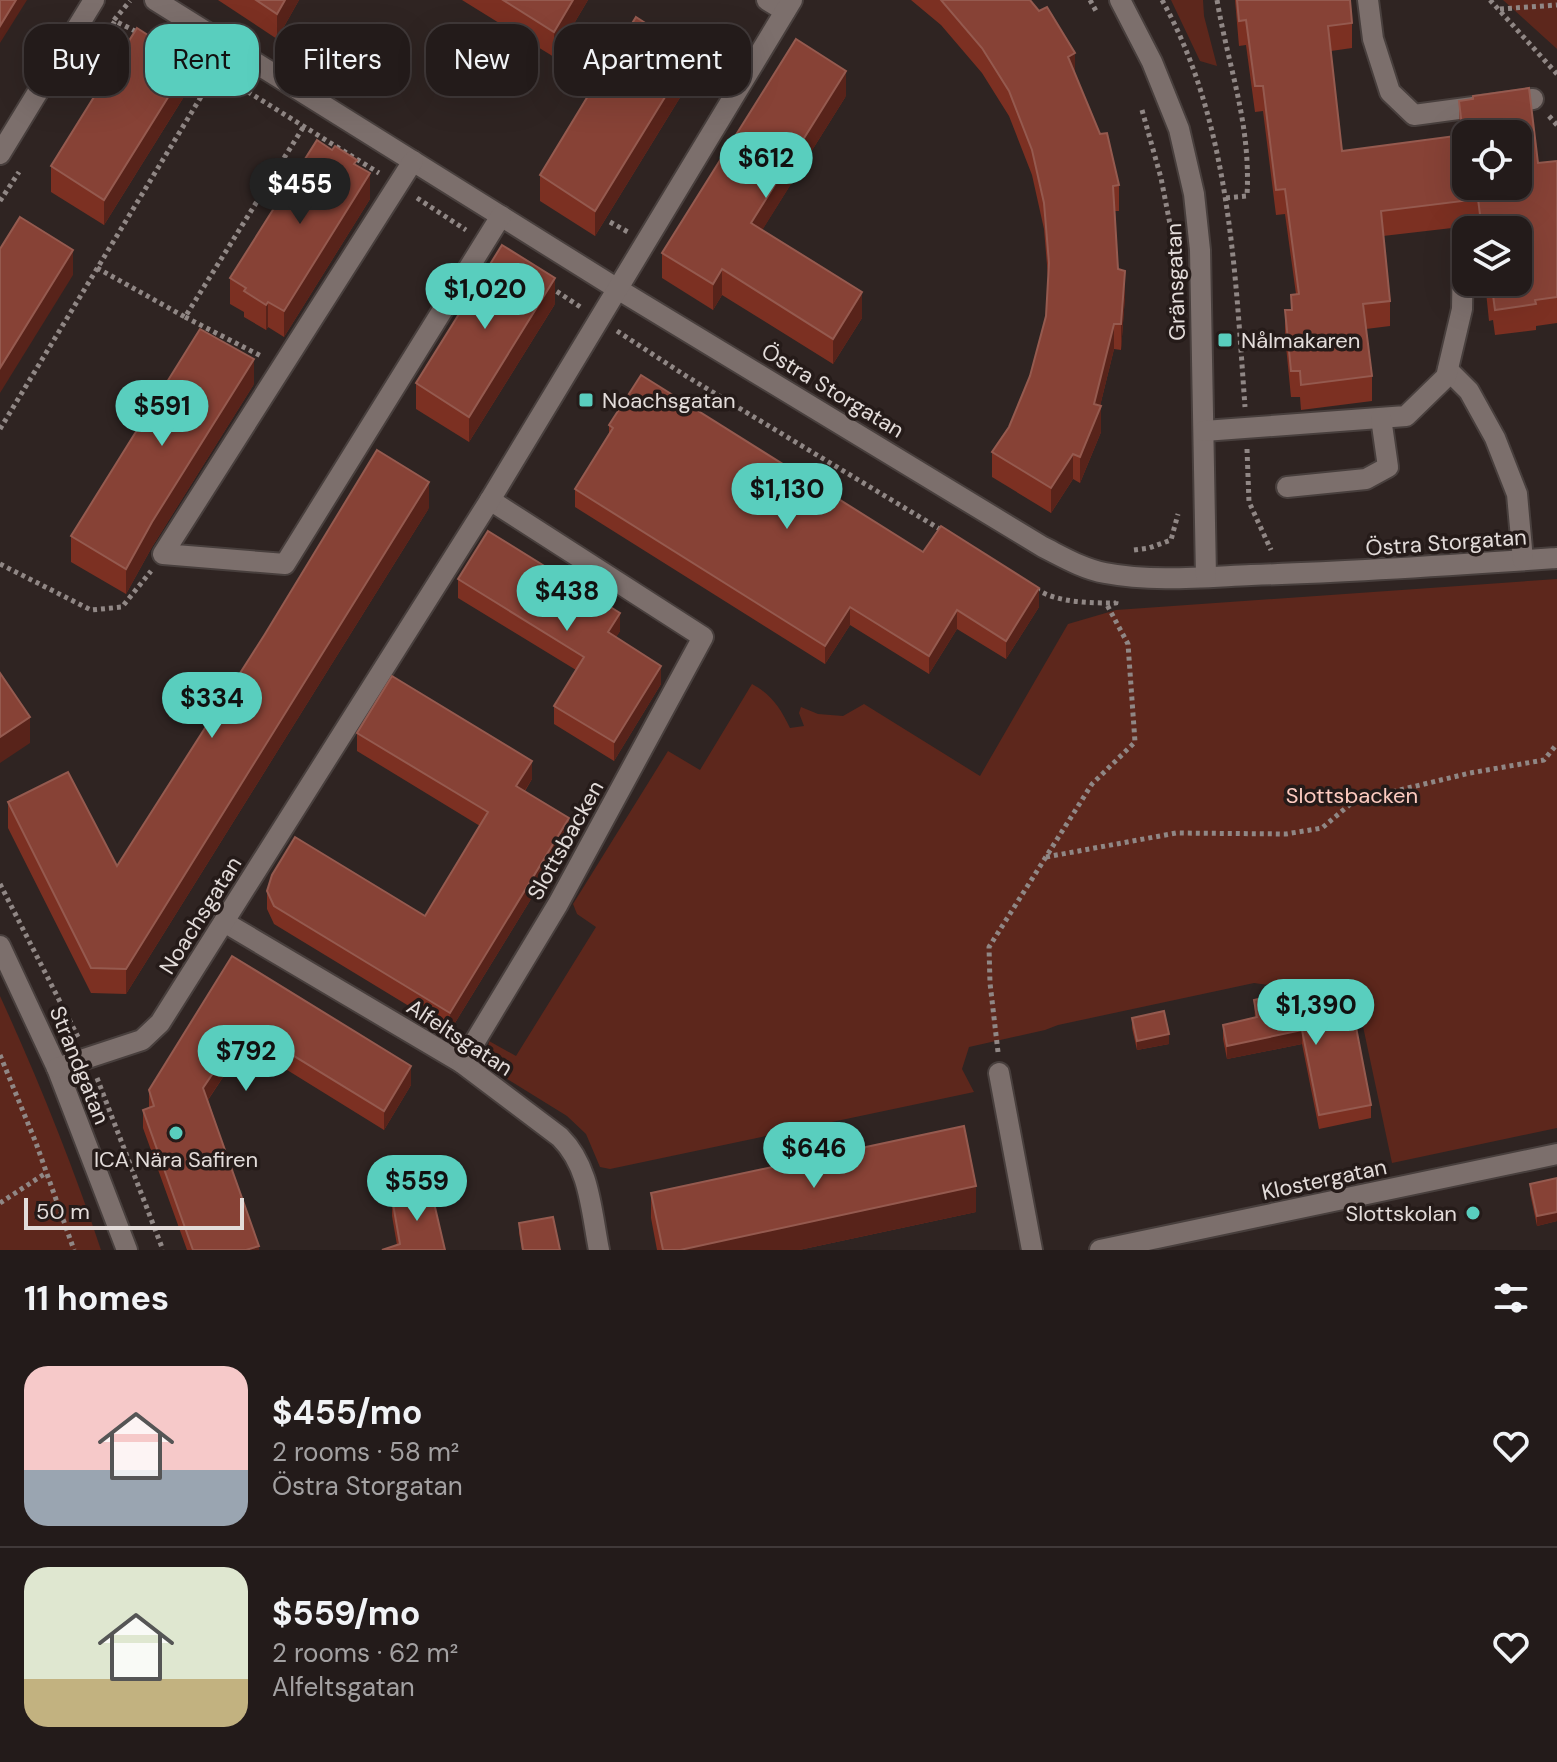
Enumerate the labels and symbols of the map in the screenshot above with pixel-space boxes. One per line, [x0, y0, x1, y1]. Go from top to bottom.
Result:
pin: $612 [719, 132, 813, 200]
pin: $455 [253, 158, 347, 226]
street label: Gränsgatan [1159, 223, 1192, 341]
pin: $1,020 [420, 263, 550, 331]
place label: Nålmakaren [1241, 326, 1360, 355]
marker: Nålmakaren [1216, 331, 1234, 349]
street label: Östra Storgatan [756, 336, 909, 444]
pin: $591 [115, 380, 209, 448]
place label: Noachsgatan [602, 386, 736, 415]
marker: Noachsgatan [577, 391, 595, 409]
pin: $1,130 [722, 463, 852, 531]
street label: Östra Storgatan [1365, 522, 1528, 563]
pin: $438 [520, 565, 614, 633]
pin: $334 [165, 672, 259, 740]
street label: Slottsbacken [521, 775, 610, 905]
park label: Slottsbacken [1286, 781, 1418, 810]
street label: Noachsgatan [153, 851, 248, 980]
pin: $1,390 [1251, 979, 1381, 1047]
street label: Alfeltsgatan [401, 992, 518, 1082]
street label: Strandgatan [43, 1002, 116, 1129]
pin: $792 [199, 1025, 293, 1093]
pin: $646 [767, 1122, 861, 1190]
marker: ICA Nära Safiren [167, 1124, 185, 1142]
place label: ICA Nära Safiren [94, 1145, 258, 1174]
street label: Klostergatan [1259, 1152, 1389, 1207]
pin: $559 [370, 1155, 464, 1223]
scale bar [24, 1194, 244, 1230]
place label: Slottskolan [1346, 1199, 1457, 1228]
marker: Slottskolan [1464, 1204, 1482, 1222]

